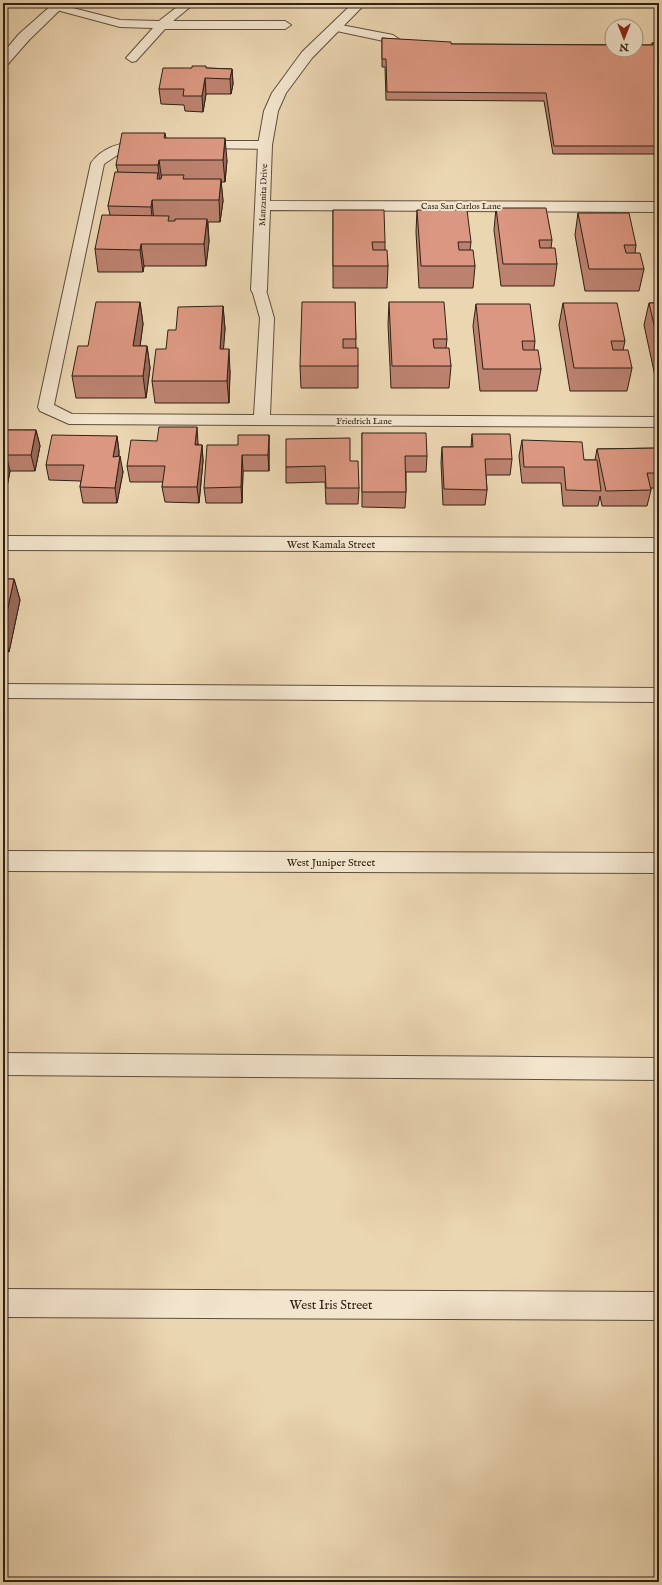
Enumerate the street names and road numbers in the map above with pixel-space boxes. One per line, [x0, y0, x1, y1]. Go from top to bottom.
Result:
street label: Manzanita Drive [257, 164, 270, 226]
street label: Casa San Carlos Lane [421, 201, 501, 212]
street label: Friedrich Lane [336, 416, 392, 427]
street label: West Kamala Street [287, 538, 375, 552]
street label: West Juniper Street [287, 856, 375, 870]
street label: West Iris Street [289, 1297, 373, 1314]

